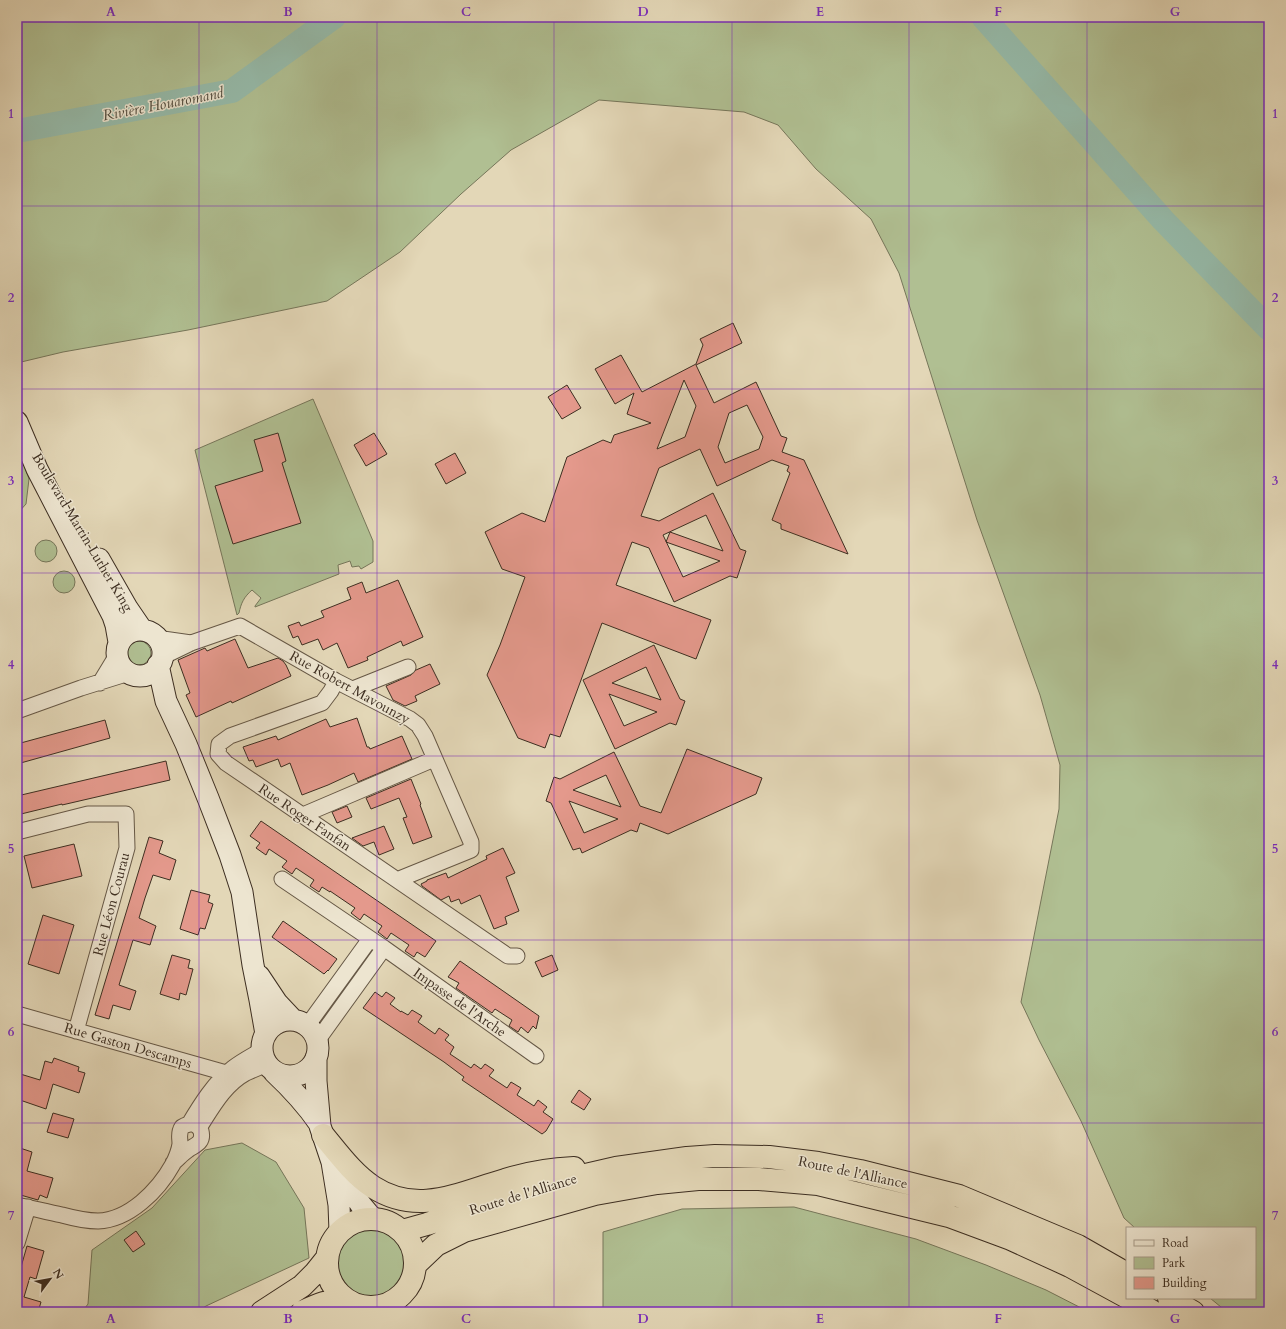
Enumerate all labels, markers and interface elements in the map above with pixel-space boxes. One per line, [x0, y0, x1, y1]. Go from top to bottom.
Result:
text: A [106, 3, 116, 21]
text: B [283, 3, 293, 21]
text: C [461, 3, 471, 21]
text: D [637, 3, 649, 21]
text: E [816, 3, 824, 21]
text: F [994, 3, 1002, 21]
text: G [1170, 3, 1181, 21]
water label: Rivière Houaromand [101, 82, 226, 126]
text: 1 [8, 105, 14, 123]
text: 1 [1272, 105, 1278, 123]
text: 2 [8, 289, 15, 307]
text: 2 [1272, 289, 1279, 307]
street label: Boulevard Martin Luther King [28, 449, 138, 615]
text: 3 [8, 472, 15, 490]
text: 3 [1272, 472, 1279, 490]
street label: Rue Robert Mavounzy [286, 646, 414, 729]
text: 4 [8, 656, 15, 674]
text: 4 [1272, 656, 1279, 674]
street label: Rue Roger Fanfan [255, 779, 355, 856]
text: 5 [8, 840, 14, 858]
text: 5 [1272, 840, 1278, 858]
street label: Rue Léon Courau [89, 850, 135, 958]
street label: Impasse de l'Arche [409, 963, 510, 1042]
street label: Rue Gaston Descamps [62, 1018, 194, 1073]
text: 6 [8, 1023, 15, 1041]
text: 6 [1272, 1023, 1279, 1041]
street label: Route de l'Alliance [796, 1152, 909, 1193]
street label: Route de l'Alliance [467, 1169, 579, 1220]
text: 7 [8, 1207, 15, 1225]
text: 7 [1272, 1207, 1279, 1225]
legend [1126, 1227, 1256, 1299]
text: Road [1162, 1235, 1189, 1251]
text: Park [1162, 1255, 1186, 1271]
north arrow [30, 1259, 70, 1299]
text: N [49, 1266, 67, 1282]
text: Building [1162, 1275, 1207, 1291]
text: A [106, 1310, 116, 1328]
text: B [283, 1310, 293, 1328]
text: C [461, 1310, 471, 1328]
text: D [637, 1310, 649, 1328]
text: E [816, 1310, 824, 1328]
text: F [994, 1310, 1002, 1328]
text: G [1170, 1310, 1181, 1328]

